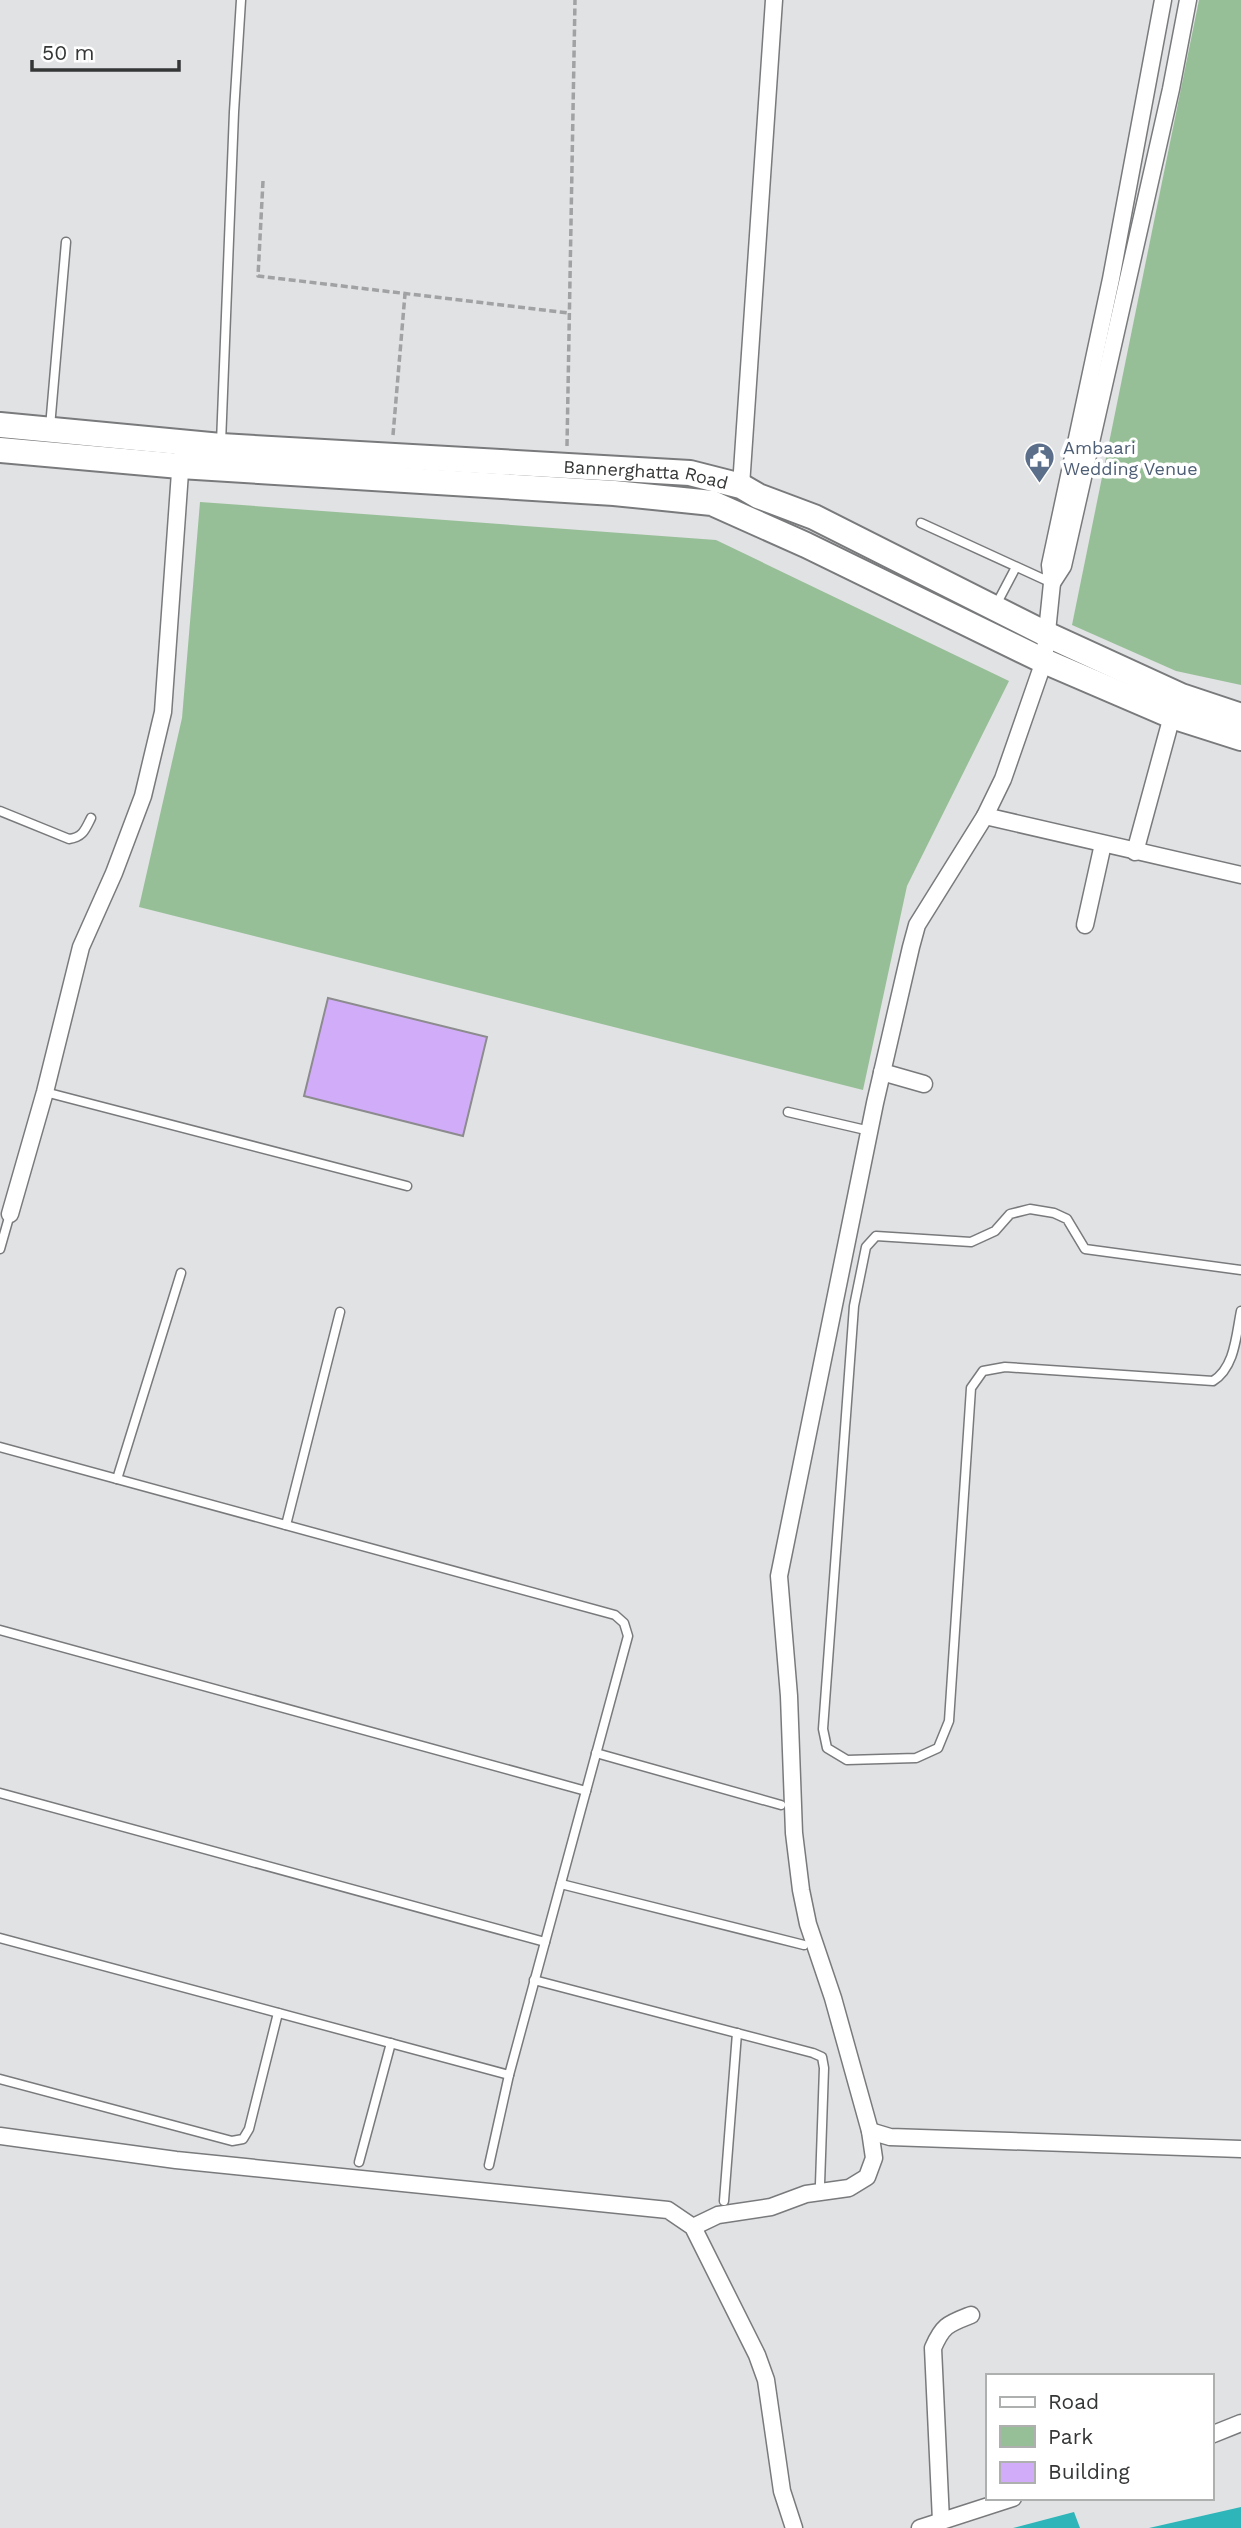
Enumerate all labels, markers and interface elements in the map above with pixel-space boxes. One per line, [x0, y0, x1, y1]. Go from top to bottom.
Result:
scale bar [32, 28, 178, 72]
text: 50 m [42, 40, 94, 65]
place label: Ambaari Wedding Venue [1063, 437, 1198, 479]
public building icon: Ambaari Wedding Venue [1023, 440, 1057, 484]
street label: Bannerghatta Road [563, 455, 731, 493]
legend [986, 2374, 1213, 2500]
text: Road [1048, 2389, 1099, 2414]
text: Park [1048, 2424, 1093, 2449]
text: Building [1048, 2459, 1130, 2484]

